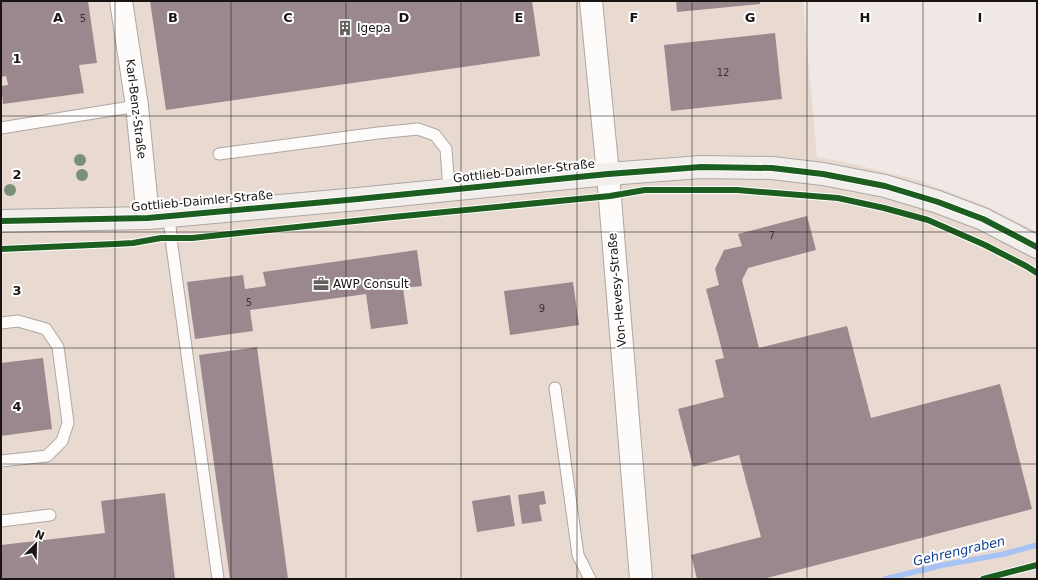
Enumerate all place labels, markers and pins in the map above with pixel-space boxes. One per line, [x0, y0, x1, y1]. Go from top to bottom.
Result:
building icon: Igepa [336, 19, 354, 37]
place label: Igepa [357, 21, 391, 35]
office icon: AWP Consult [312, 275, 330, 293]
place label: AWP Consult [333, 277, 409, 291]

